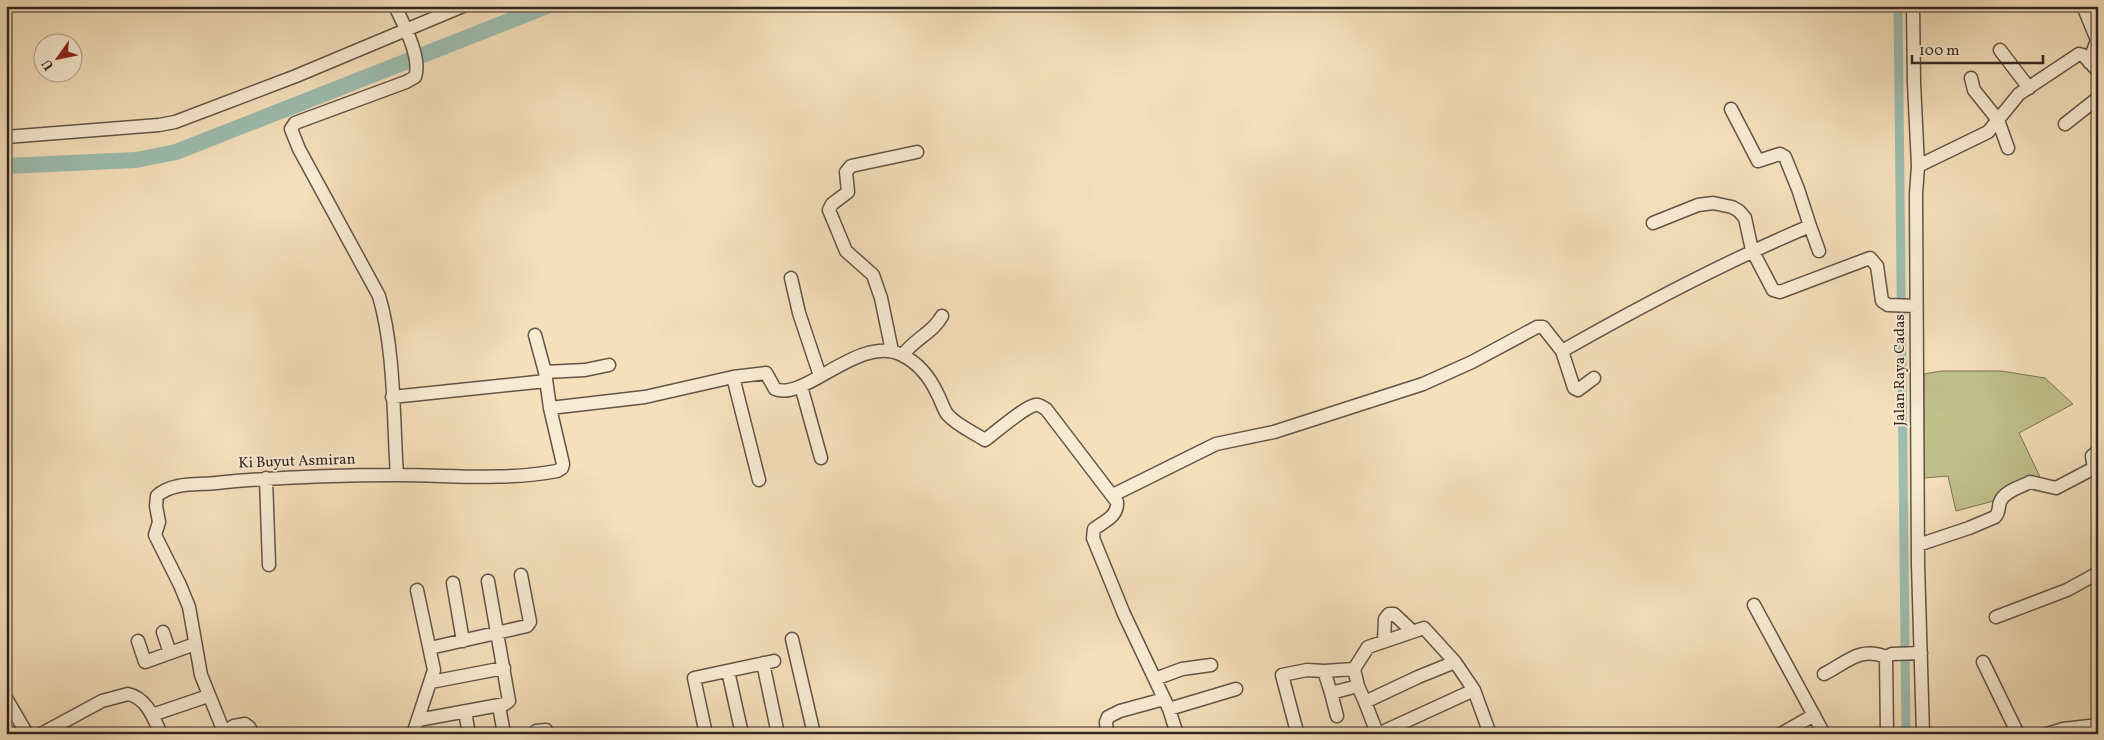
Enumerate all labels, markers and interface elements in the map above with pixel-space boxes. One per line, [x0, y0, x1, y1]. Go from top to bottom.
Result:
north arrow [32, 32, 82, 82]
scale bar [1912, 32, 2043, 64]
text: 100 m [1919, 41, 1959, 62]
text: U [38, 55, 59, 73]
street label: Jalan Raya Cadas [1890, 314, 1911, 426]
street label: Ki Buyut Asmiran [238, 449, 356, 475]

